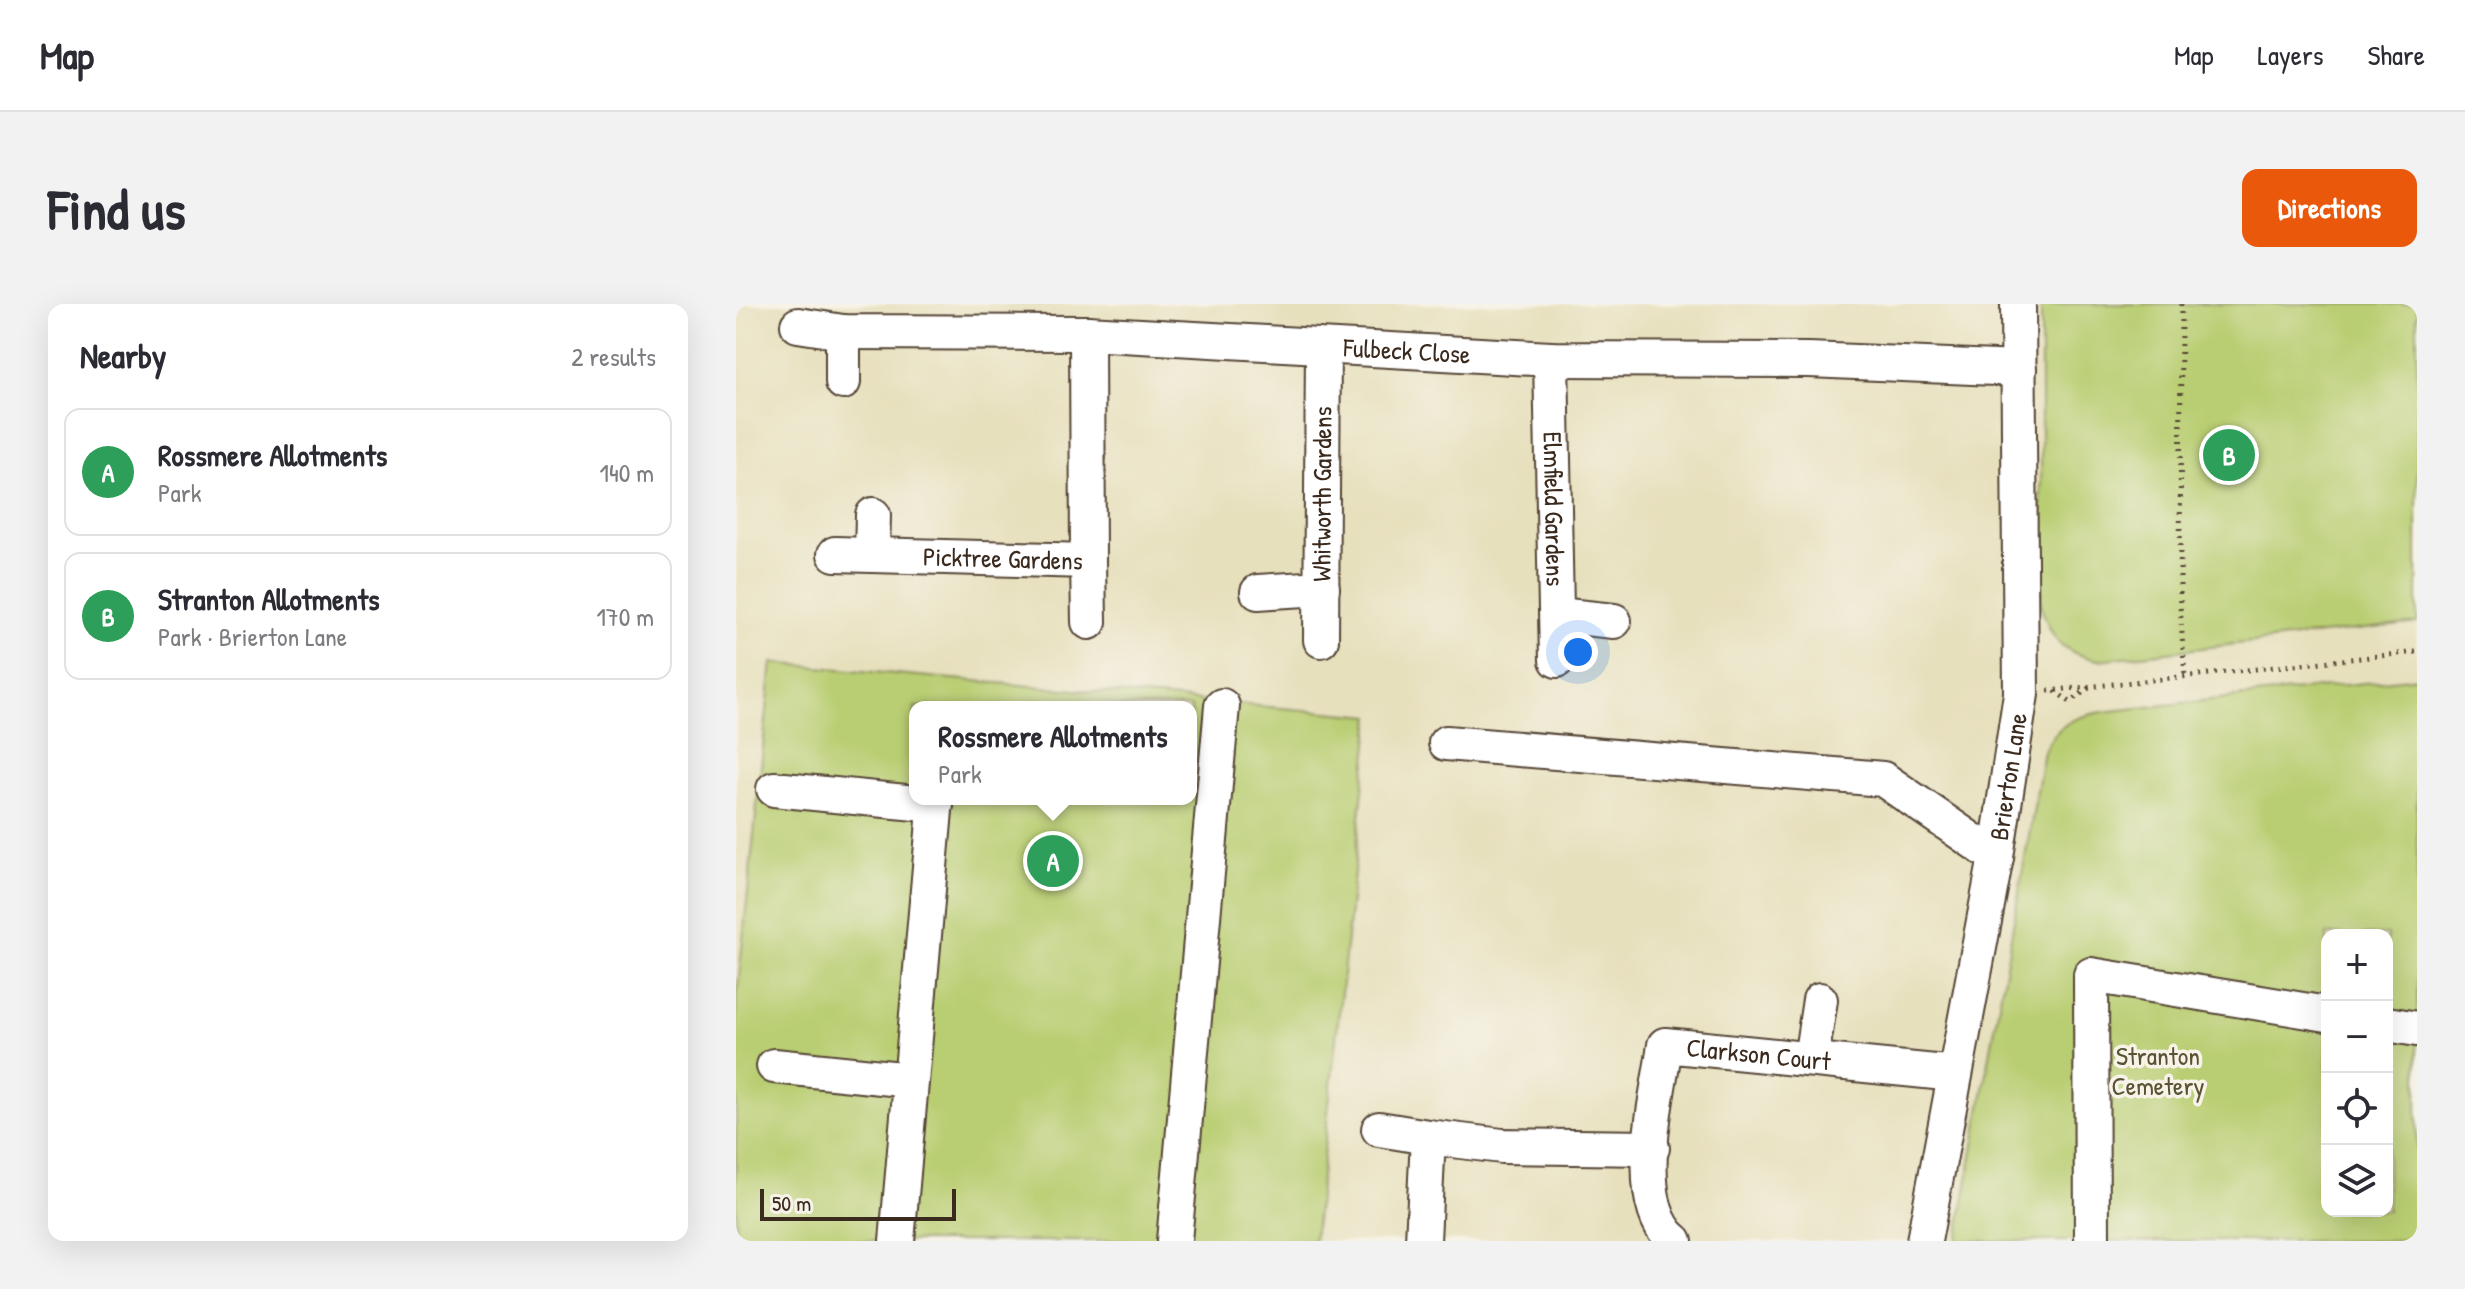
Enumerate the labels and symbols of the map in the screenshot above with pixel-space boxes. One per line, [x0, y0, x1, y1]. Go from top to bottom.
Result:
street label: Fulbeck Close [1342, 329, 1471, 371]
street label: Whitworth Gardens [1303, 406, 1340, 582]
pin: B [2203, 425, 2255, 485]
street label: Elmfield Gardens [1535, 431, 1574, 587]
street label: Picktree Gardens [923, 538, 1083, 578]
your location [1558, 632, 1598, 672]
street label: Brierton Lane [1981, 710, 2035, 843]
pin: A [1027, 831, 1079, 891]
street label: Clarkson Court [1685, 1029, 1833, 1079]
park label: Stranton Cemetery [2112, 1038, 2204, 1103]
scale bar [760, 1185, 956, 1221]

